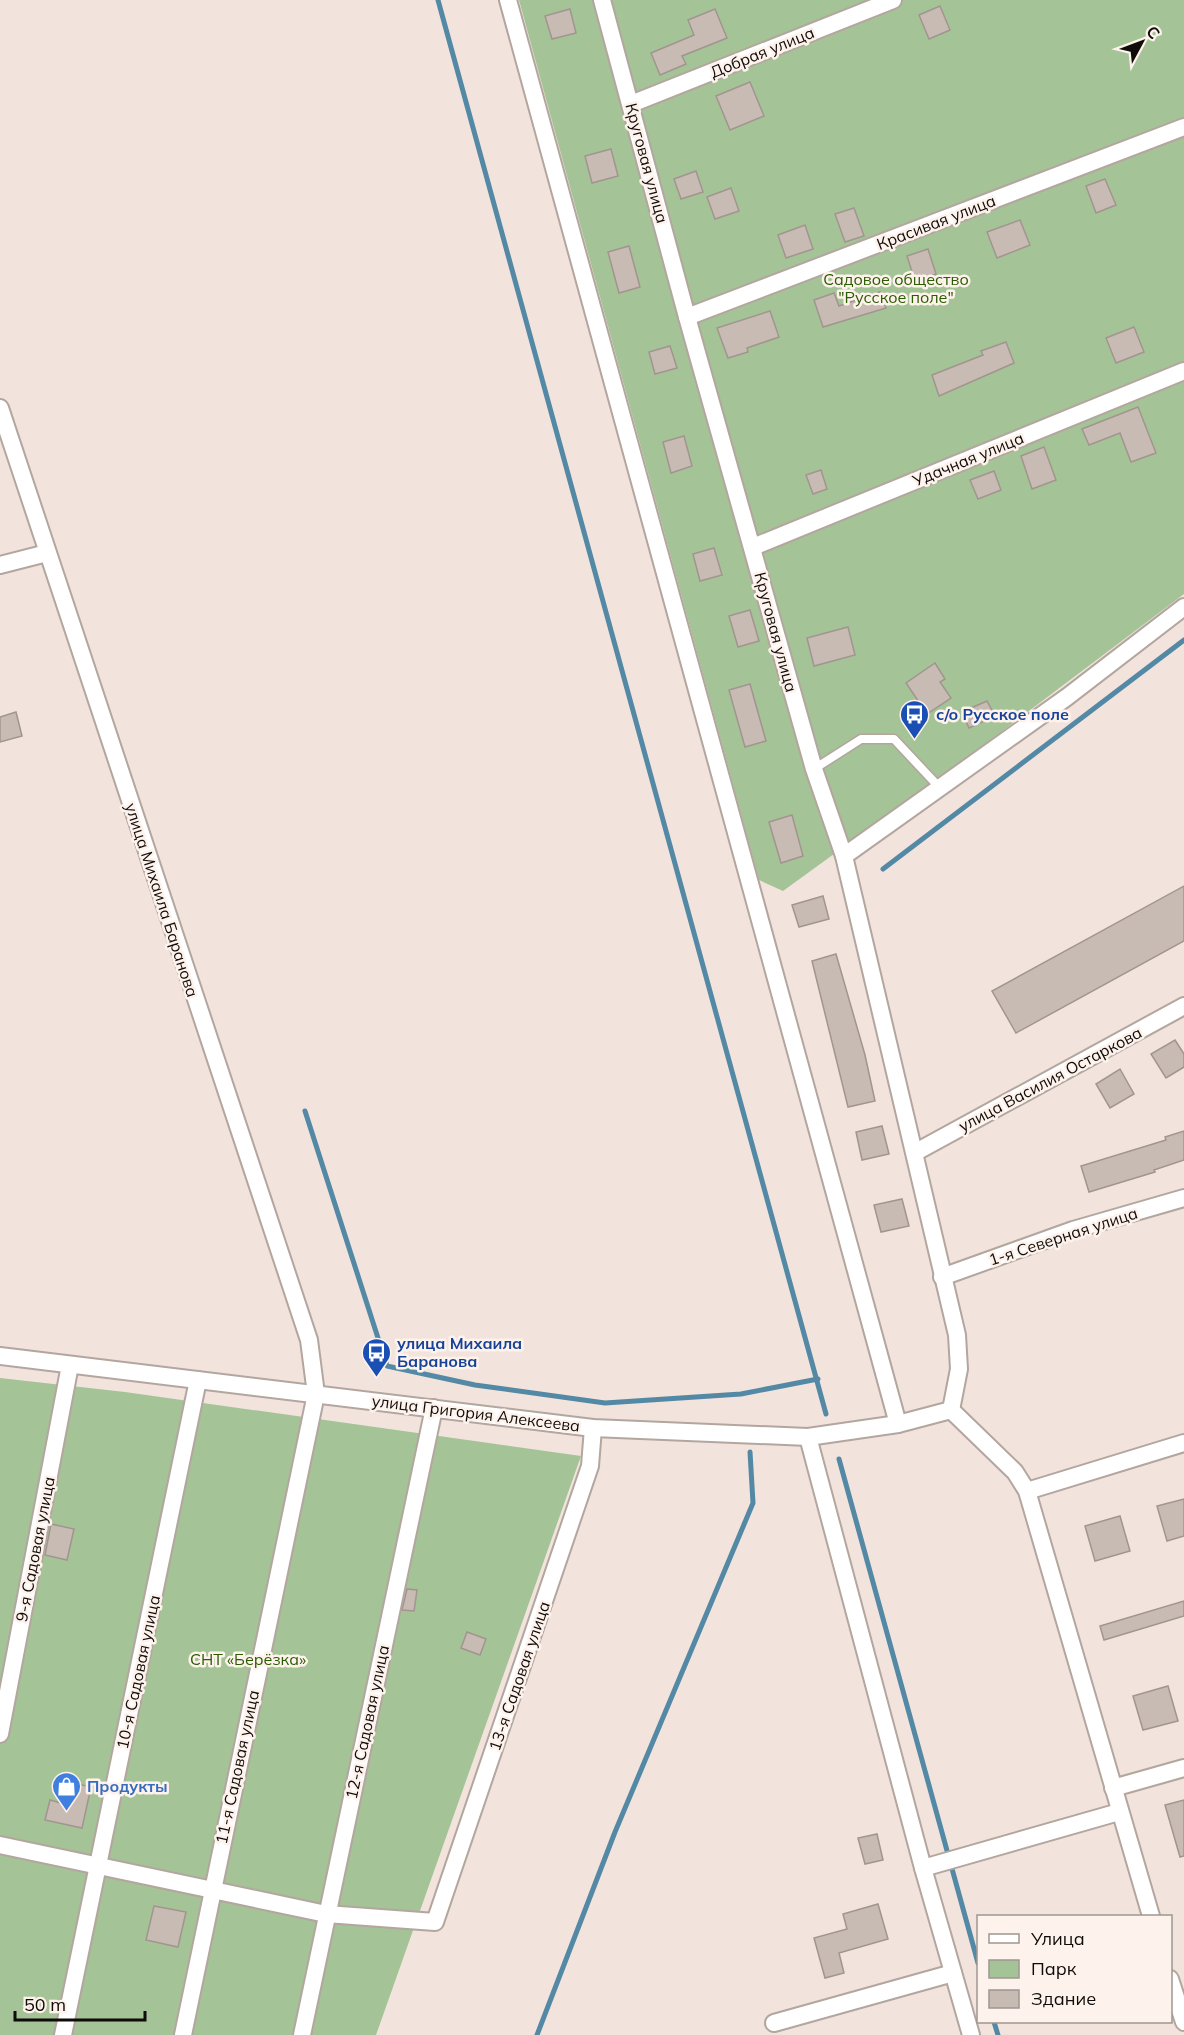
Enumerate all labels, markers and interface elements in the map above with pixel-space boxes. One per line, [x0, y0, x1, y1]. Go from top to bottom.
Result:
north arrow [1112, 12, 1172, 72]
text: С [1142, 21, 1164, 43]
street label: Добрая улица [707, 22, 817, 82]
street label: Круговая улица [621, 101, 673, 225]
street label: Красивая улица [874, 190, 998, 254]
park label: Садовое общество "Русское поле" [823, 269, 969, 307]
street label: Удачная улица [909, 428, 1026, 491]
street label: Круговая улица [750, 570, 802, 694]
bus stop icon: с/о Русское поле [899, 698, 931, 740]
place label: с/о Русское поле [936, 704, 1069, 724]
street label: улица Михаила Баранова [121, 800, 203, 1000]
street label: улица Василия Остаркова [955, 1022, 1145, 1136]
street label: 1-я Северная улица [986, 1202, 1140, 1270]
place label: улица Михаила Баранова [397, 1333, 522, 1371]
bus stop icon: улица Михаила Баранова [360, 1336, 392, 1378]
street label: улица Григория Алексеева [371, 1390, 581, 1436]
street label: 9-я Садовая улица [11, 1475, 59, 1623]
street label: 10-я Садовая улица [112, 1593, 164, 1751]
street label: 13-я Садовая улица [484, 1599, 554, 1753]
street label: 12-я Садовая улица [341, 1643, 393, 1801]
park label: СНТ «Берёзка» [190, 1649, 306, 1669]
street label: 11-я Садовая улица [211, 1688, 263, 1846]
shop icon: Продукты [50, 1770, 82, 1812]
place label: Продукты [87, 1776, 168, 1796]
legend [977, 1915, 1172, 2023]
text: Улица [1030, 1927, 1085, 1950]
text: Парк [1031, 1957, 1077, 1980]
scale bar [15, 1984, 146, 2022]
text: Здание [1031, 1987, 1096, 2010]
text: 50 m [24, 1993, 66, 2016]

